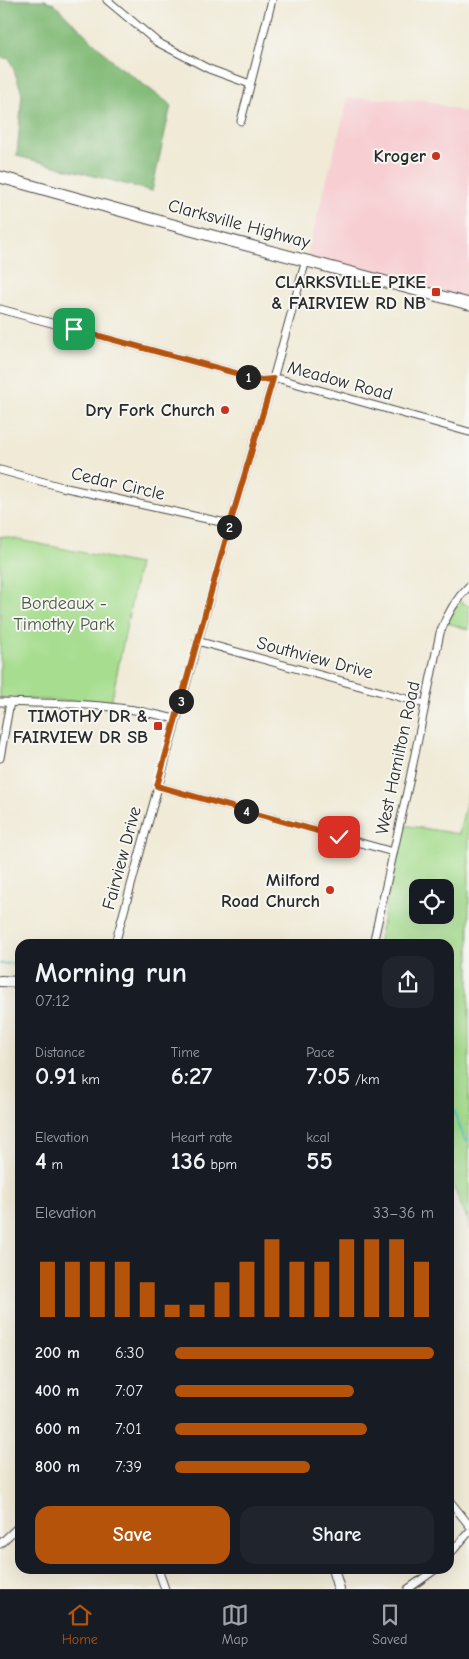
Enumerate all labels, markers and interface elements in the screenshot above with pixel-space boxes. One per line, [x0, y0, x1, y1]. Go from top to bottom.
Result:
place label: Kroger [374, 146, 427, 167]
marker: Kroger [430, 150, 442, 162]
street label: Clarksville Highway [166, 195, 313, 253]
place label: CLARKSVILLE PIKE & FAIRVIEW RD NB [271, 272, 426, 314]
marker: CLARKSVILLE PIKE & FAIRVIEW RD NB [430, 286, 442, 298]
pin [53, 308, 95, 350]
icon: arrive [60, 315, 88, 343]
street label: Meadow Road [285, 357, 395, 405]
pin: 1 [236, 364, 260, 390]
text: 1 [246, 369, 251, 386]
place label: Dry Fork Church [85, 400, 215, 421]
marker: Dry Fork Church [219, 404, 231, 416]
street label: Cedar Circle [69, 463, 167, 505]
pin: 2 [216, 514, 242, 540]
text: 2 [226, 519, 233, 536]
park label: Bordeaux - Timothy Park [13, 593, 115, 635]
street label: Southview Drive [255, 632, 375, 684]
street label: West Hamilton Road [371, 679, 425, 837]
pin: 3 [168, 688, 194, 714]
text: 3 [178, 693, 185, 710]
place label: TIMOTHY DR & FAIRVIEW DR SB [13, 706, 148, 748]
marker: TIMOTHY DR & FAIRVIEW DR SB [152, 720, 164, 732]
pin: 4 [234, 798, 258, 824]
text: 4 [243, 803, 250, 820]
street label: Fairview Drive [98, 804, 146, 912]
pin [318, 816, 360, 858]
icon: check [325, 823, 353, 851]
place label: Milford Road Church [221, 870, 320, 912]
map controls [409, 879, 454, 924]
button: locate [409, 879, 454, 924]
marker: Milford Road Church [324, 884, 336, 896]
button: share [382, 956, 434, 1008]
text: Morning run [35, 957, 187, 989]
text: 07:12 [35, 992, 70, 1010]
text: Distance [35, 1044, 85, 1061]
text: Time [171, 1044, 200, 1061]
text: Pace [306, 1044, 335, 1061]
text: 0.91 [35, 1061, 77, 1090]
text: 6:27 [171, 1061, 212, 1090]
text: 7:05 [306, 1061, 350, 1090]
text: km [77, 1071, 100, 1088]
text: /km [350, 1071, 379, 1088]
text: Elevation [35, 1129, 89, 1146]
text: Heart rate [171, 1129, 232, 1146]
text: kcal [306, 1129, 330, 1146]
text: 4 [35, 1146, 47, 1175]
text: 136 [171, 1146, 206, 1175]
text: 55 [306, 1146, 333, 1175]
text: m [47, 1156, 63, 1173]
text: bpm [206, 1156, 237, 1173]
text: Elevation [35, 1204, 96, 1222]
text: 33–36 m [373, 1204, 434, 1222]
text: 200 m [35, 1344, 80, 1362]
text: 6:30 [115, 1344, 144, 1362]
text: 400 m [35, 1382, 79, 1400]
text: 7:07 [115, 1382, 143, 1400]
text: 600 m [35, 1420, 80, 1438]
text: 7:01 [115, 1420, 142, 1438]
text: 800 m [35, 1458, 80, 1476]
text: 7:39 [115, 1458, 142, 1476]
button: Save [35, 1506, 230, 1564]
button: Share [240, 1506, 434, 1564]
tab: Home [62, 1601, 98, 1648]
tab: Map [221, 1601, 249, 1648]
tab: Saved [372, 1601, 407, 1648]

